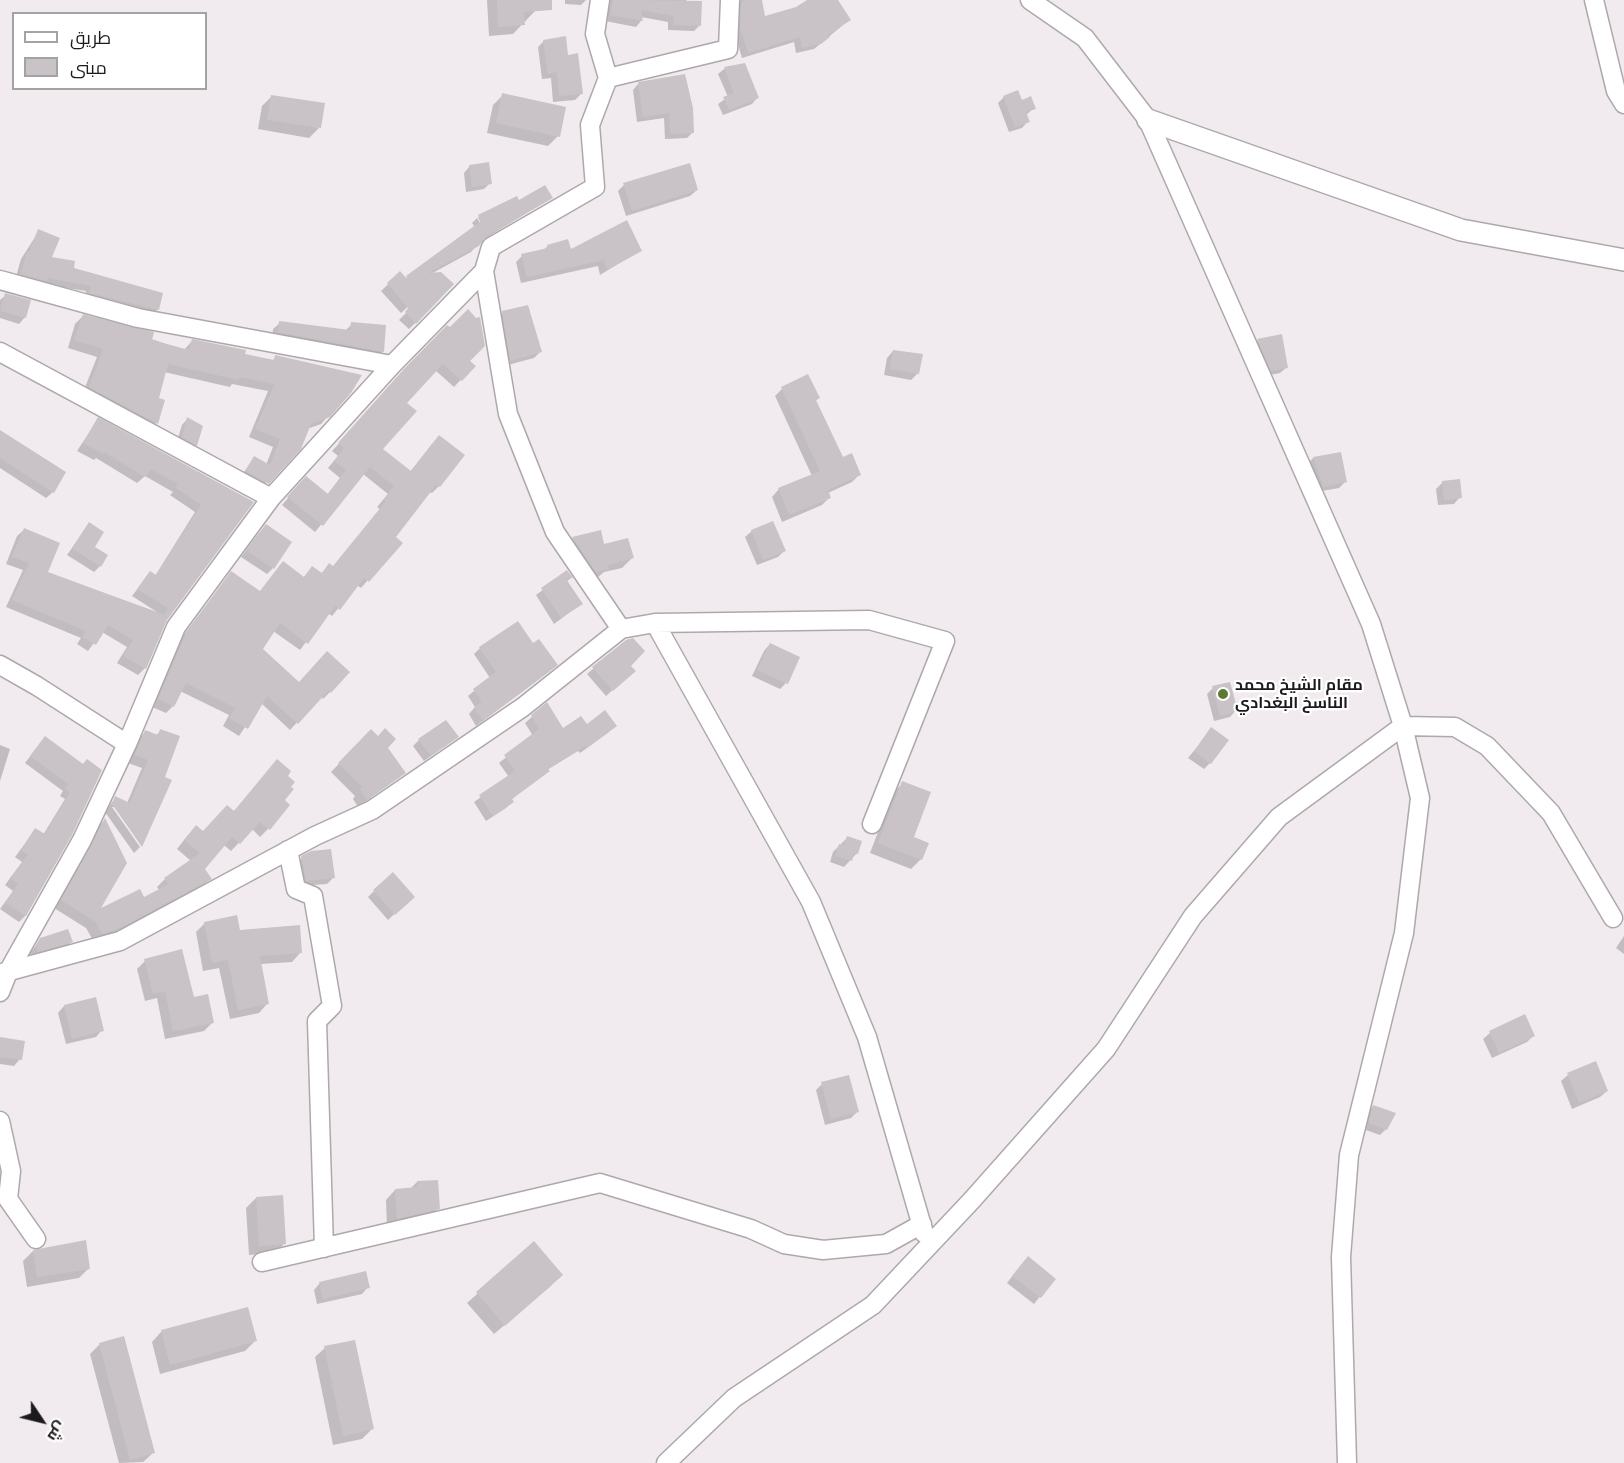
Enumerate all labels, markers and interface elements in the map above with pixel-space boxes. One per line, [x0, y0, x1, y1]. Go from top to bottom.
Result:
legend [12, 12, 207, 90]
text: طريق [70, 27, 111, 48]
text: مبنى [70, 57, 107, 78]
place label: مقام الشيخ محمد الناسخ البغدادي [1235, 675, 1363, 713]
marker: مقام الشيخ محمد الناسخ البغدادي [1216, 687, 1230, 701]
north arrow [12, 1391, 72, 1451]
text: ش [43, 1418, 71, 1445]

